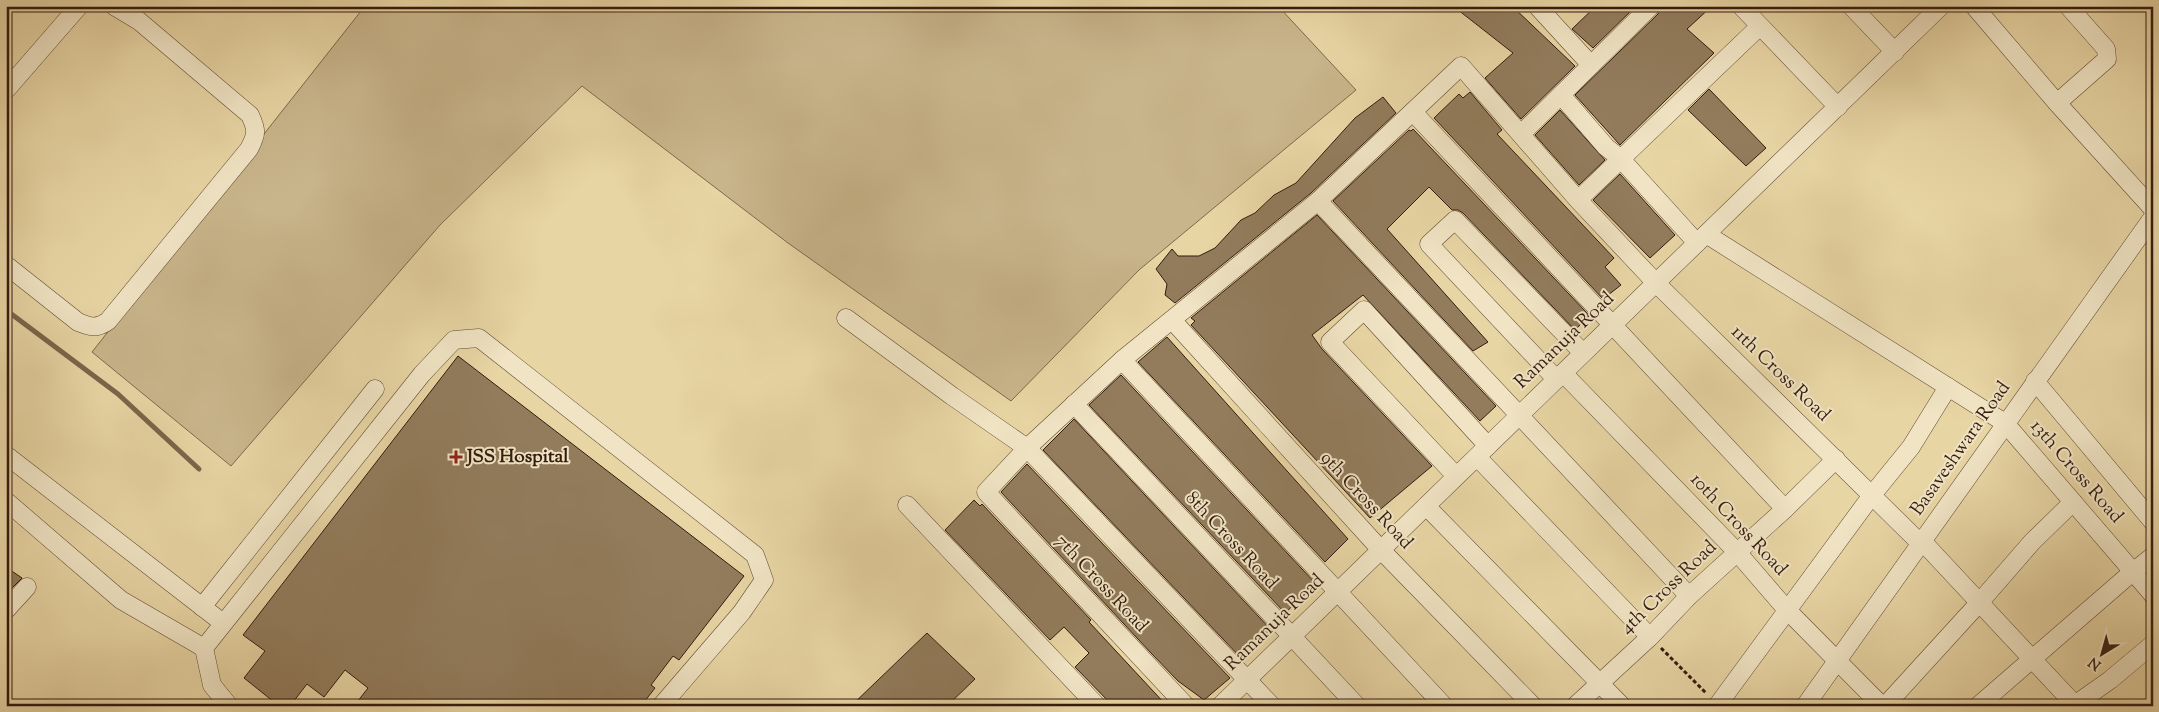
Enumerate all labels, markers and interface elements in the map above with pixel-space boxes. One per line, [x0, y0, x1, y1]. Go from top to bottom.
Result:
street label: Ramanuja Road [1509, 286, 1621, 396]
street label: 11th Cross Road [1724, 320, 1836, 429]
street label: Basaveshwara Road [1904, 376, 2018, 522]
street label: 13th Cross Road [2023, 414, 2129, 530]
place label: JSS Hospital [465, 444, 569, 471]
street label: 9th Cross Road [1313, 446, 1419, 556]
marker: JSS Hospital [449, 450, 463, 464]
street label: 10th Cross Road [1683, 467, 1793, 583]
street label: 8th Cross Road [1178, 486, 1284, 596]
street label: 7th Cross Road [1048, 529, 1154, 639]
street label: 4th Cross Road [1615, 535, 1724, 641]
street label: Ramanuja Road [1219, 568, 1331, 678]
north arrow [2076, 630, 2126, 680]
text: N [2085, 651, 2106, 674]

